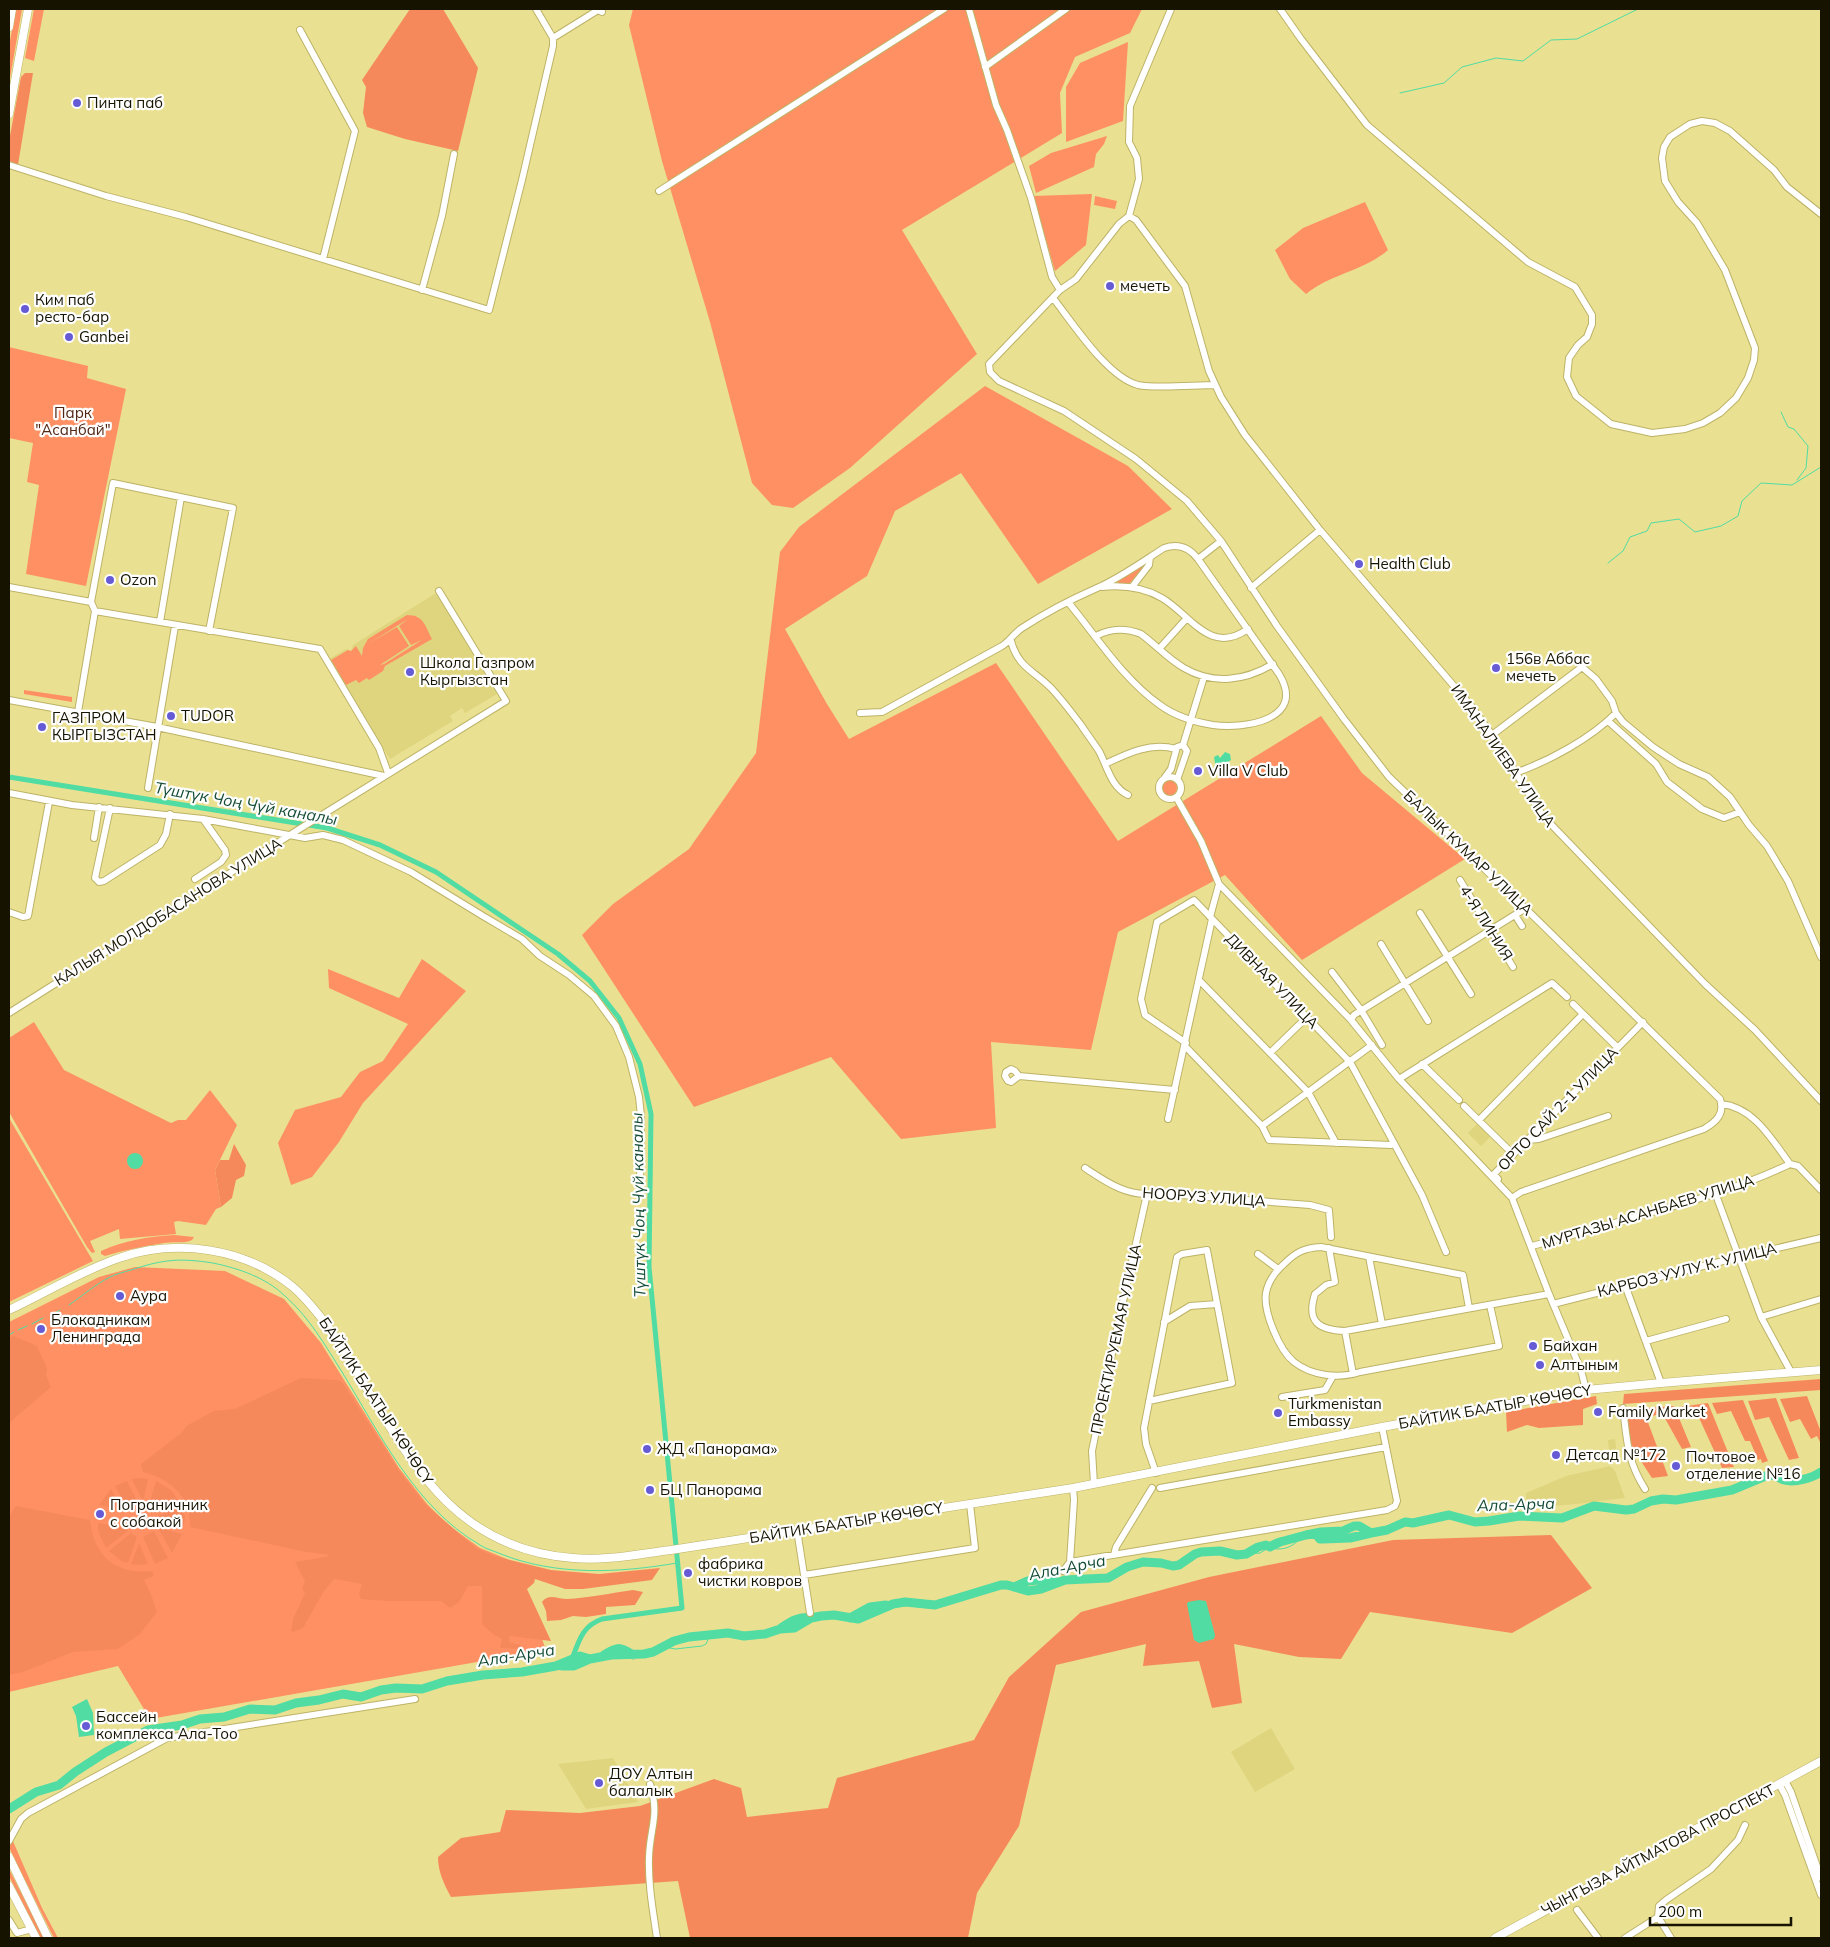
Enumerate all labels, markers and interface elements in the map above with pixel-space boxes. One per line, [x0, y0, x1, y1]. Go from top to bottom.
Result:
place label: Пинта паб [87, 93, 163, 112]
marker: Пинта паб [71, 97, 83, 109]
place label: мечеть [1120, 276, 1170, 295]
marker: мечеть [1104, 280, 1116, 292]
place label: Ким паб ресто-бар [35, 290, 109, 326]
marker: Ким паб ресто-бар [19, 303, 31, 315]
place label: Ganbei [79, 327, 129, 346]
marker: Ganbei [63, 331, 75, 343]
park label: Парк "Асанбай" [35, 403, 111, 439]
place label: Health Club [1369, 554, 1451, 573]
marker: Health Club [1353, 558, 1365, 570]
place label: Ozon [120, 570, 157, 589]
marker: Ozon [104, 574, 116, 586]
place label: 156в Аббас мечеть [1506, 649, 1590, 685]
place label: Школа Газпром Кыргызстан [420, 653, 535, 689]
marker: 156в Аббас мечеть [1490, 662, 1502, 674]
marker: Школа Газпром Кыргызстан [404, 666, 416, 678]
street label: ИМАНАЛИЕВА УЛИЦА [1447, 681, 1560, 831]
place label: TUDOR [181, 706, 234, 725]
place label: ГАЗПРОМ КЫРГЫЗСТАН [52, 708, 156, 744]
marker: TUDOR [165, 710, 177, 722]
marker: ГАЗПРОМ КЫРГЫЗСТАН [36, 721, 48, 733]
place label: Villa V Club [1208, 761, 1288, 780]
marker: Villa V Club [1192, 765, 1204, 777]
water label: Түштүк Чоң Чүй каналы [153, 777, 339, 829]
street label: БАЛЫК КУМАР УЛИЦА [1400, 786, 1537, 919]
street label: КАЛЫЯ МОЛДОБАСАНОВА УЛИЦА [51, 833, 285, 990]
street label: 4-Я ЛИНИЯ [1456, 882, 1517, 964]
street label: ДИВНАЯ УЛИЦА [1222, 929, 1323, 1033]
street label: ОРТО САЙ 2-1 УЛИЦА [1493, 1043, 1622, 1175]
water label: Түштүк Чоң Чүй каналы [626, 1112, 650, 1298]
street label: МУРТАЗЫ АСАНБАЕВ УЛИЦА [1539, 1170, 1756, 1253]
street label: НООРУЗ УЛИЦА [1142, 1183, 1266, 1210]
street label: КАРБОЗ УУЛУ К. УЛИЦА [1595, 1238, 1778, 1301]
street label: ПРОЕКТИРУЕМАЯ УЛИЦА [1086, 1242, 1145, 1436]
place label: Аура [130, 1286, 167, 1305]
marker: Аура [114, 1290, 126, 1302]
place label: Блокадникам Ленинграда [51, 1310, 150, 1346]
street label: БАЙТИК БААТЫР КӨЧӨСҮ [315, 1314, 438, 1489]
marker: Блокадникам Ленинграда [35, 1323, 47, 1335]
place label: Байхан [1543, 1336, 1597, 1355]
marker: Байхан [1527, 1340, 1539, 1352]
place label: Алтыным [1550, 1355, 1618, 1374]
marker: Алтыным [1534, 1359, 1546, 1371]
street label: БАЙТИК БААТЫР КӨЧӨСҮ [1397, 1380, 1594, 1433]
place label: Turkmenistan Embassy [1288, 1394, 1382, 1430]
place label: Family Market [1608, 1402, 1706, 1421]
marker: Family Market [1592, 1406, 1604, 1418]
marker: Turkmenistan Embassy [1272, 1407, 1284, 1419]
place label: ЖД «Панорама» [657, 1439, 777, 1458]
marker: ЖД «Панорама» [641, 1443, 653, 1455]
place label: Детсад №172 [1566, 1445, 1666, 1464]
place label: Почтовое отделение №16 [1686, 1447, 1800, 1483]
marker: Детсад №172 [1550, 1449, 1562, 1461]
marker: Почтовое отделение №16 [1670, 1460, 1682, 1472]
place label: БЦ Панорама [660, 1480, 762, 1499]
marker: БЦ Панорама [644, 1484, 656, 1496]
water label: Ала-Арча [1476, 1493, 1555, 1515]
place label: Пограничник с собакой [110, 1495, 208, 1531]
street label: БАЙТИК БААТЫР КӨЧӨСҮ [748, 1498, 945, 1547]
marker: Пограничник с собакой [94, 1508, 106, 1520]
water label: Ала-Арча [1026, 1550, 1107, 1584]
place label: фабрика чистки ковров [698, 1554, 802, 1590]
marker: фабрика чистки ковров [682, 1567, 694, 1579]
water label: Ала-Арча [475, 1639, 556, 1671]
place label: Бассейн комплекса Ала-Тоо [96, 1707, 238, 1743]
marker: Бассейн комплекса Ала-Тоо [80, 1720, 92, 1732]
place label: ДОУ Алтын балалык [609, 1764, 693, 1800]
marker: ДОУ Алтын балалык [593, 1777, 605, 1789]
street label: ЧЫНГЫЗА АЙТМАТОВА ПРОСПЕКТ [1538, 1780, 1778, 1919]
scale bar [1650, 1894, 1791, 1926]
text: 200 m [1658, 1902, 1702, 1921]

